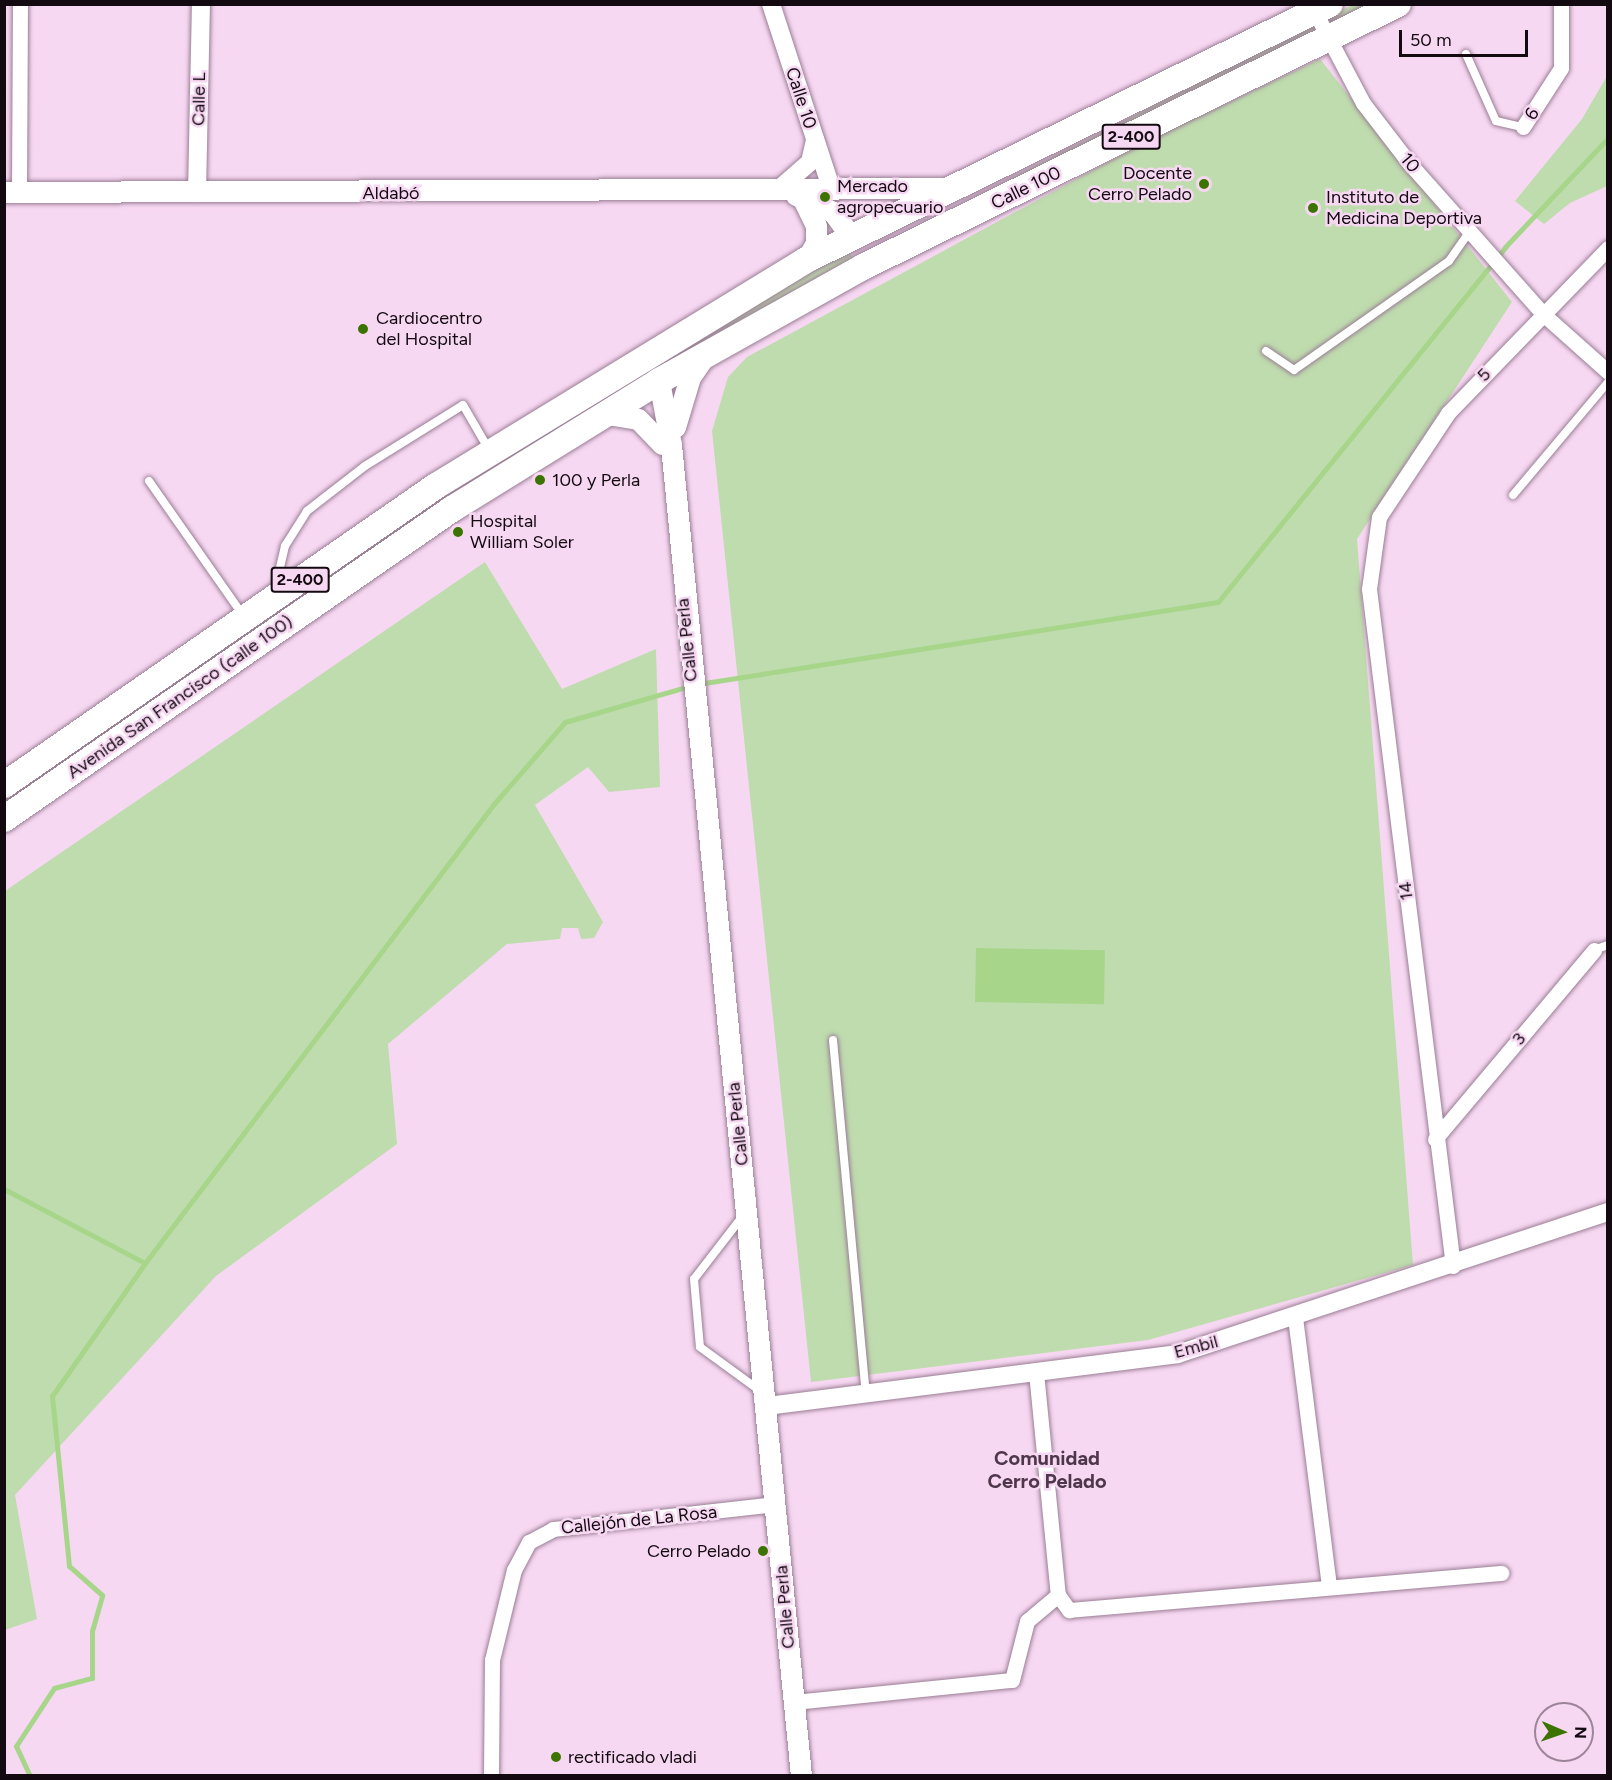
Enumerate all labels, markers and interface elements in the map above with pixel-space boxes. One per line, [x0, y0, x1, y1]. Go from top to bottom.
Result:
scale bar [1402, 18, 1531, 56]
text: 50 m [1410, 29, 1452, 51]
street label: Calle 10 [781, 65, 821, 131]
street label: Calle L [188, 72, 210, 126]
street label: 6 [1520, 104, 1544, 124]
road number: 2-400 [1101, 124, 1161, 150]
street label: 10 [1396, 149, 1424, 177]
street label: Calle 100 [988, 162, 1064, 214]
place label: Docente Cerro Pelado [1088, 163, 1192, 206]
place label: Mercado agropecuario [837, 176, 943, 219]
marker: Docente Cerro Pelado [1197, 177, 1211, 191]
street label: Aldabó [363, 182, 419, 204]
place label: Instituto de Medicina Deportiva [1326, 187, 1482, 230]
marker: Mercado agropecuario [818, 190, 832, 204]
marker: Instituto de Medicina Deportiva [1304, 199, 1322, 217]
place label: Cardiocentro del Hospital [376, 308, 482, 350]
marker: Cardiocentro del Hospital [354, 320, 372, 338]
street label: 5 [1473, 364, 1495, 386]
place label: 100 y Perla [552, 469, 640, 491]
marker: 100 y Perla [533, 473, 547, 487]
place label: Hospital William Soler [470, 511, 574, 554]
marker: Hospital William Soler [451, 525, 465, 539]
road number: 2-400 [270, 567, 330, 593]
street label: Calle Perla [672, 597, 702, 683]
street label: Avenida San Francisco (calle 100) [63, 611, 297, 783]
street label: 14 [1394, 880, 1418, 902]
street label: 3 [1508, 1028, 1530, 1050]
street label: Calle Perla [723, 1081, 753, 1167]
street label: Embil [1172, 1331, 1220, 1363]
district label: Comunidad Cerro Pelado [987, 1447, 1107, 1494]
street label: Callejón de La Rosa [560, 1501, 718, 1539]
place label: Cerro Pelado [647, 1540, 751, 1562]
marker: Cerro Pelado [756, 1544, 770, 1558]
street label: Calle Perla [771, 1564, 799, 1650]
north arrow [1534, 1702, 1594, 1762]
text: N [1571, 1726, 1590, 1739]
place label: rectificado vladi [568, 1746, 697, 1768]
marker: rectificado vladi [549, 1750, 563, 1764]

